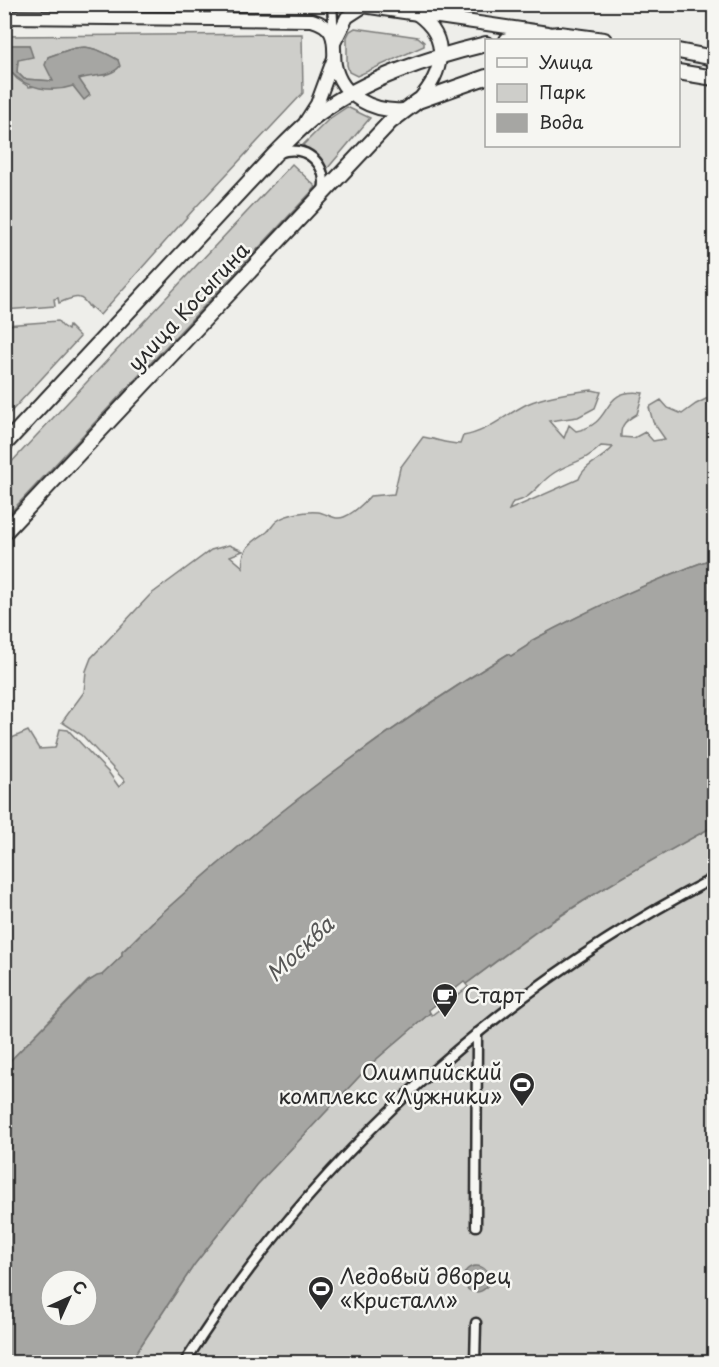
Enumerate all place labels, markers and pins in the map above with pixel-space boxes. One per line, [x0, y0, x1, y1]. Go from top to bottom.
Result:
place label: Старт [464, 978, 526, 1010]
cafe icon: Старт [430, 981, 460, 1019]
place label: Олимпийский комплекс «Лужники» [278, 1055, 502, 1111]
sports icon: Олимпийский комплекс «Лужники» [507, 1070, 537, 1108]
place label: Ледовый дворец «Кристалл» [340, 1259, 511, 1315]
sports icon: Ледовый дворец «Кристалл» [306, 1274, 336, 1312]

